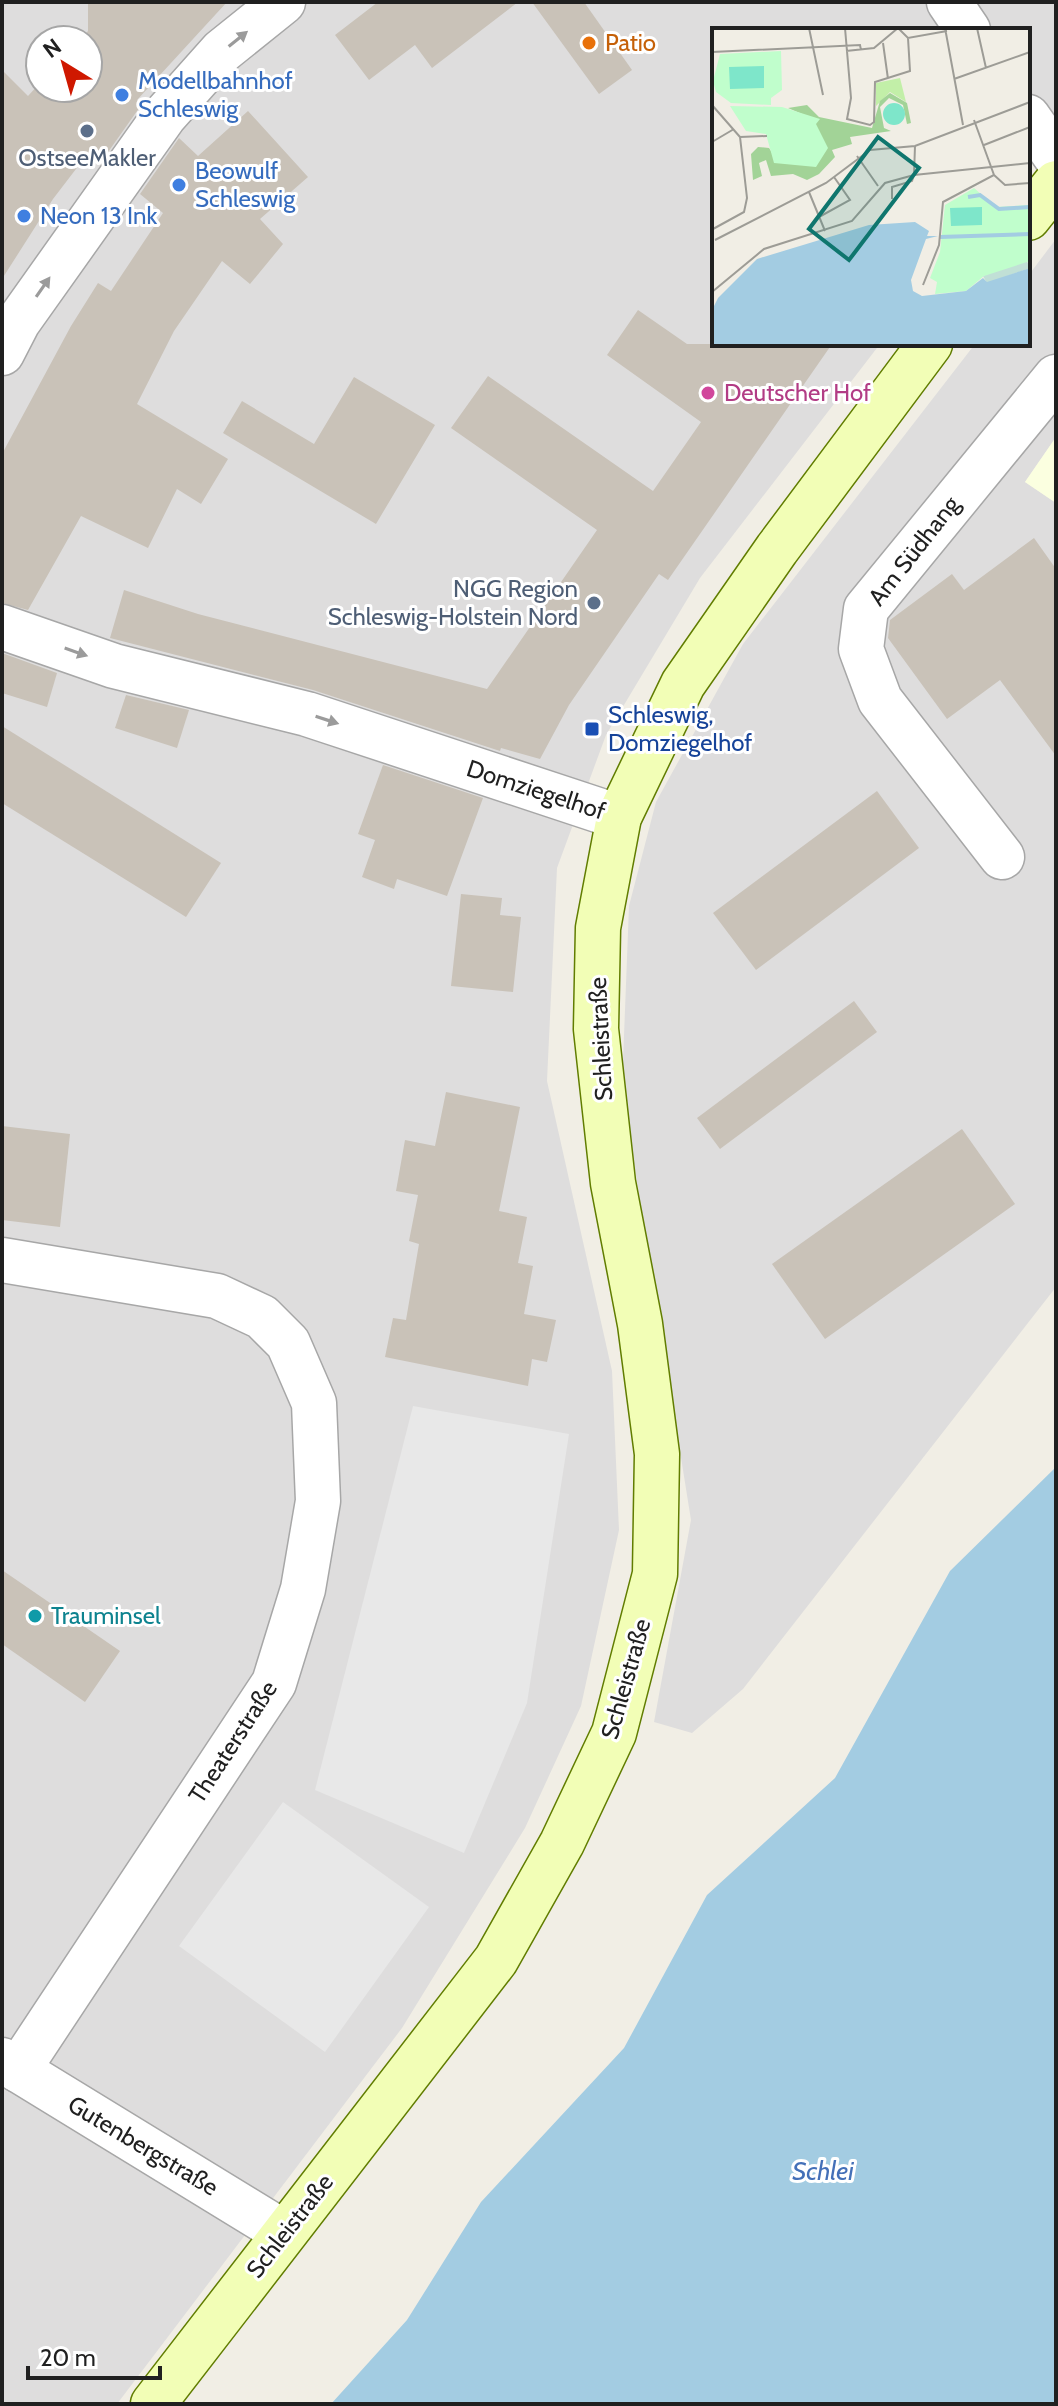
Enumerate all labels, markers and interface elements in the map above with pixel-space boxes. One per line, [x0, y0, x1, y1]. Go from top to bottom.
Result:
north arrow [24, 24, 104, 104]
place label: Patio [605, 28, 656, 57]
inset map [712, 28, 1030, 346]
one-way arrow [227, 30, 248, 47]
text: N [38, 33, 67, 64]
marker: Patio [580, 34, 598, 52]
place label: Modellbahnhof Schleswig [138, 66, 293, 123]
marker: Modellbahnhof Schleswig [113, 86, 131, 104]
marker: OstseeMakler [78, 122, 96, 140]
place label: OstseeMakler [18, 143, 156, 172]
place label: Beowulf Schleswig [195, 156, 296, 213]
marker: Beowulf Schleswig [170, 176, 188, 194]
place label: Neon 13 Ink [40, 201, 157, 230]
marker: Neon 13 Ink [15, 207, 33, 225]
one-way arrow [35, 276, 51, 297]
place label: Deutscher Hof [724, 378, 871, 407]
marker: Deutscher Hof [699, 384, 717, 402]
street label: Am Südhang [862, 489, 966, 611]
place label: NGG Region Schleswig-Holstein Nord [328, 574, 578, 631]
marker: NGG Region Schleswig-Holstein Nord [585, 594, 603, 612]
one-way arrow [64, 647, 88, 659]
place label: Schleswig, Domziegelhof [608, 700, 752, 757]
one-way arrow [315, 715, 339, 727]
marker: Schleswig, Domziegelhof [583, 720, 601, 738]
street label: Domziegelhof [463, 753, 609, 826]
street label: Schleistraße [583, 976, 618, 1102]
place label: Trauminsel [51, 1601, 161, 1630]
marker: Trauminsel [26, 1607, 44, 1625]
street label: Schleistraße [595, 1615, 657, 1742]
street label: Theaterstraße [182, 1675, 283, 1808]
street label: Gutenbergstraße [63, 2089, 224, 2202]
water label: Schlei [792, 2155, 854, 2187]
street label: Schleistraße [240, 2168, 339, 2283]
scale bar [28, 2330, 160, 2380]
text: 20 m [40, 2343, 96, 2372]

